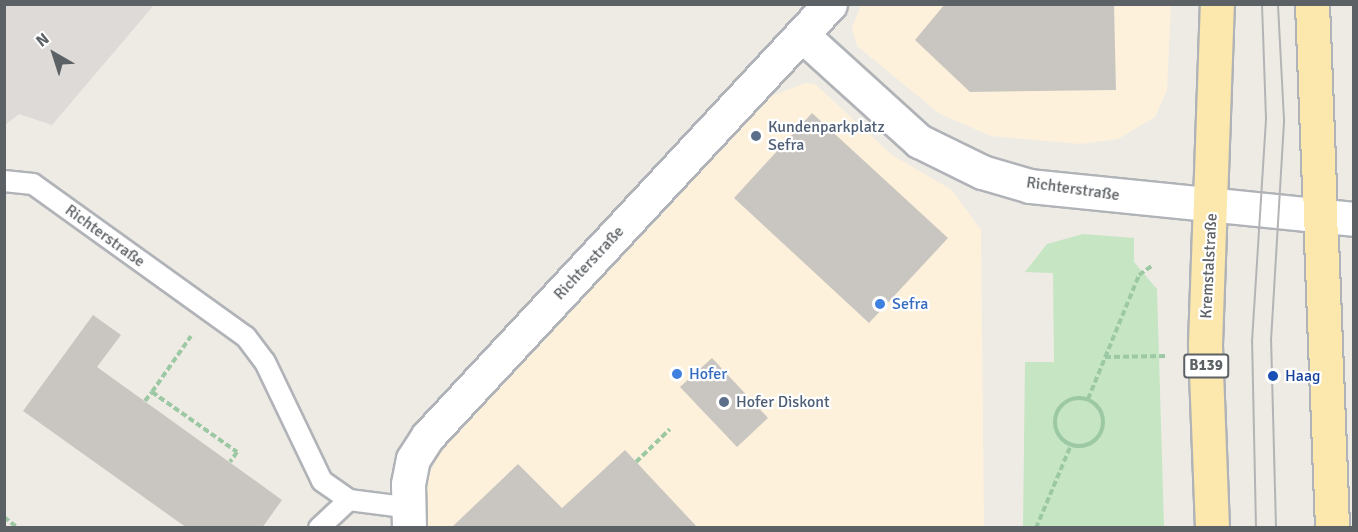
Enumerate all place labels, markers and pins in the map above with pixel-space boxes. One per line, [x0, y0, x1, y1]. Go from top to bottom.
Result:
place label: Kundenparkplatz Sefra [768, 117, 885, 155]
marker: Kundenparkplatz Sefra [749, 129, 763, 143]
place label: Sefra [892, 294, 928, 314]
marker: Sefra [873, 297, 887, 311]
place label: Hofer [689, 364, 727, 384]
place label: Haag [1285, 366, 1320, 386]
marker: Hofer [670, 367, 684, 381]
marker: Haag [1266, 369, 1280, 383]
place label: Hofer Diskont [736, 392, 830, 412]
marker: Hofer Diskont [717, 395, 731, 409]

